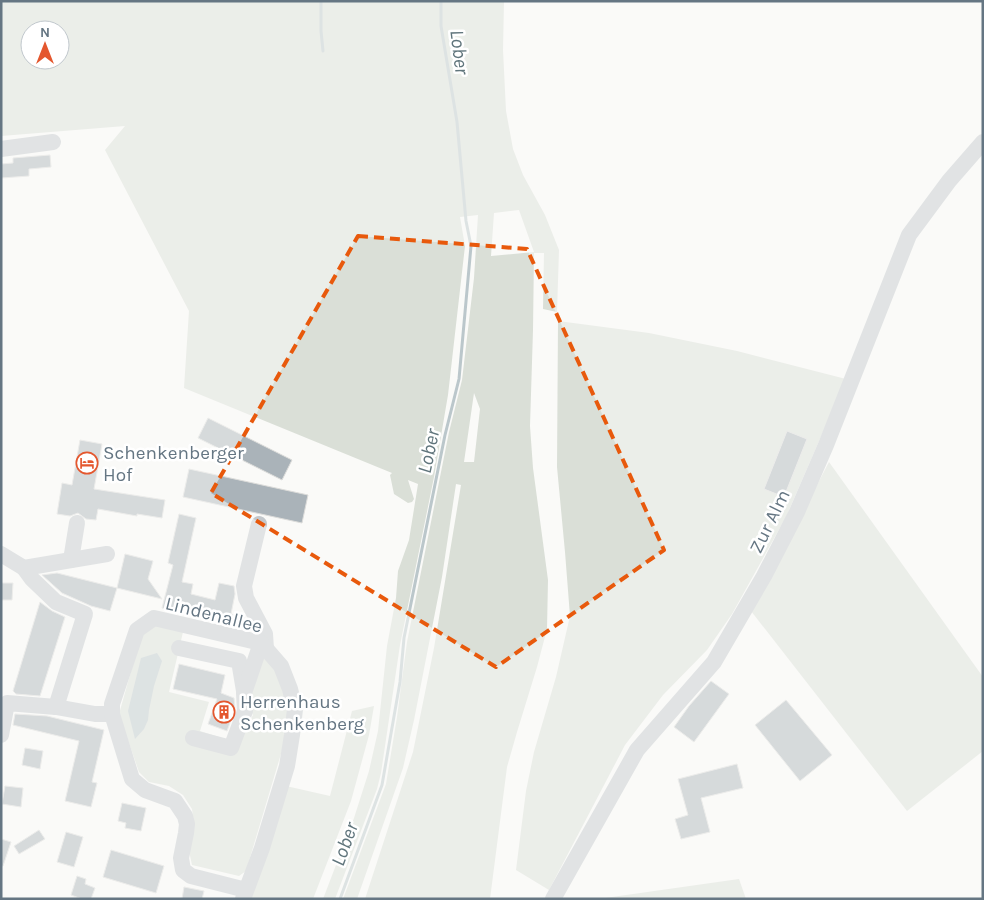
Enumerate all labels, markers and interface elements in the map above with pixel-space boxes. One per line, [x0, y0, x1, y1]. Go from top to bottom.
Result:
north arrow [20, 20, 70, 70]
text: N [40, 24, 50, 41]
water label: Lober [445, 28, 474, 77]
water label: Lober [413, 426, 445, 475]
place label: Schenkenberger Hof [103, 442, 244, 486]
hotel icon: Schenkenberger Hof [75, 451, 99, 475]
street label: Zur Alm [745, 486, 795, 557]
street label: Lindenallee [163, 592, 265, 638]
place label: Herrenhaus Schenkenberg [240, 691, 364, 735]
building icon: Herrenhaus Schenkenberg [212, 700, 236, 724]
water label: Lober [326, 818, 363, 869]

